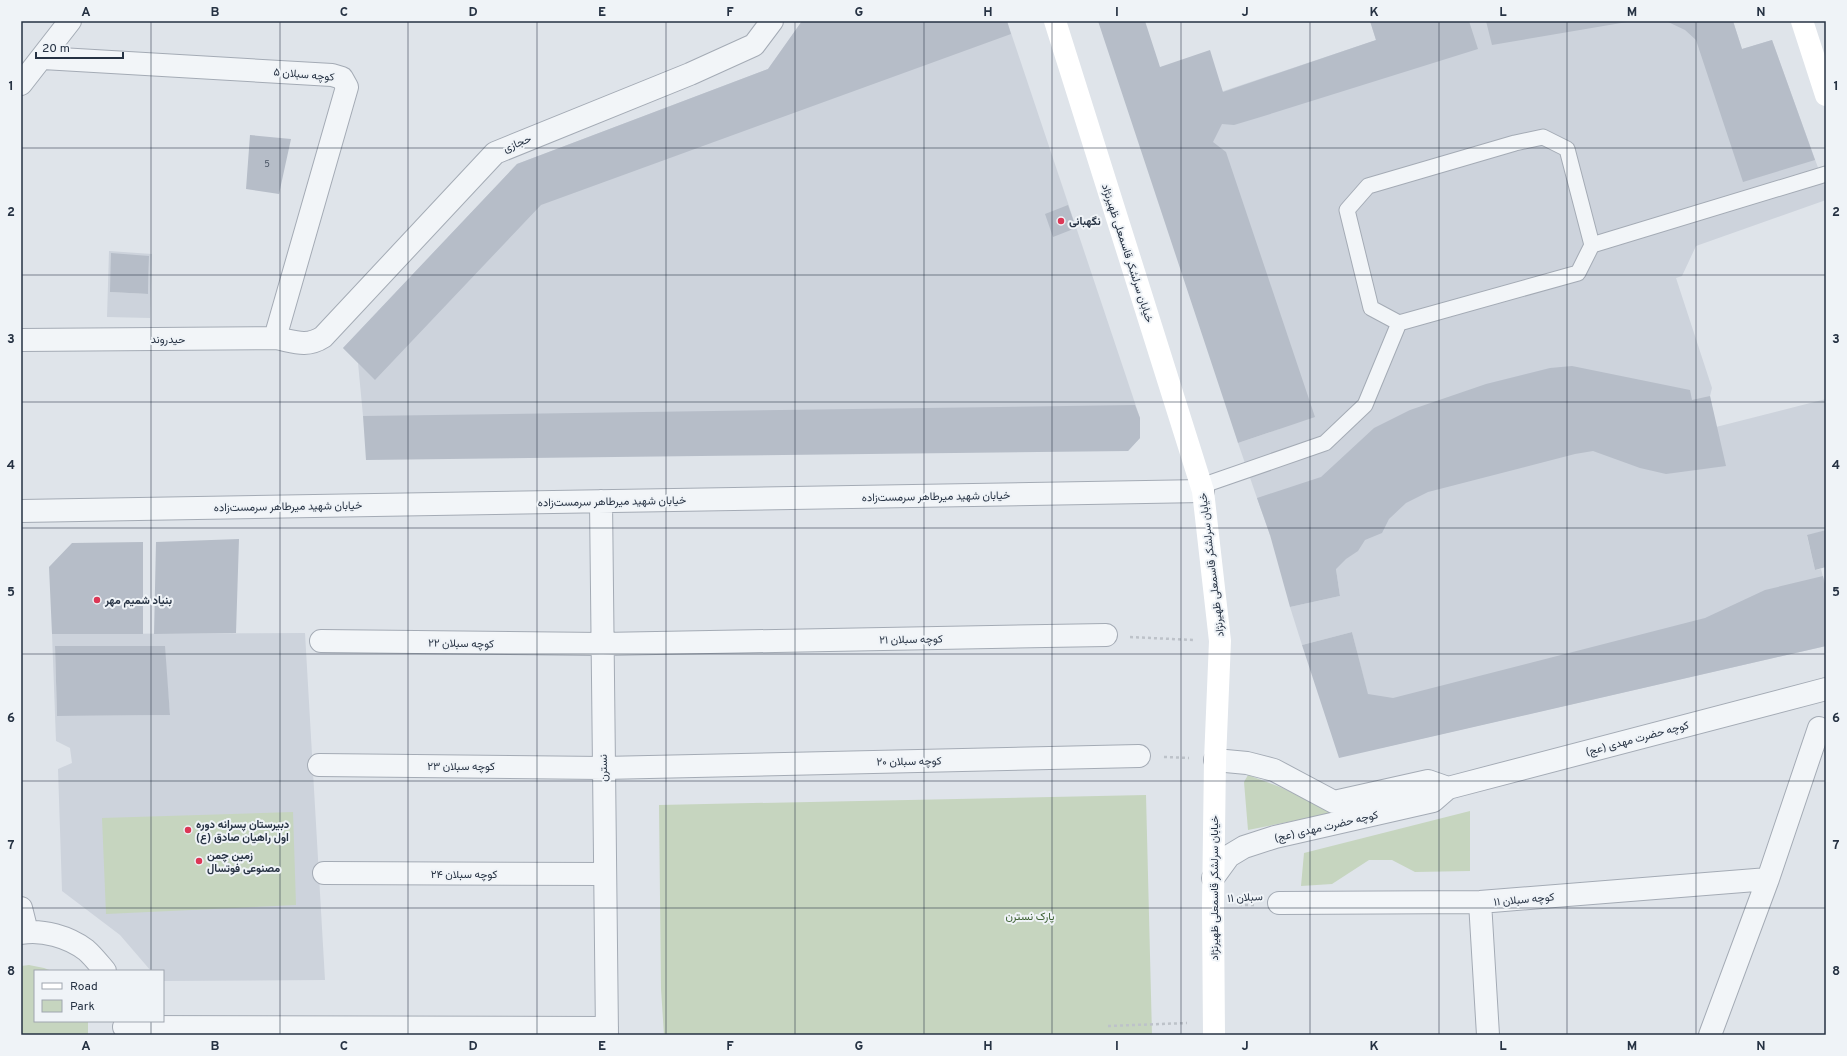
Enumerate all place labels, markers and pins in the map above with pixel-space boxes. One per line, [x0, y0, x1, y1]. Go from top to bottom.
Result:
place label: نگهبانی [1069, 215, 1101, 229]
marker: نگهبانی [1056, 216, 1066, 226]
place label: بنیاد شمیم مهر [104, 594, 172, 608]
marker: بنیاد شمیم مهر [92, 595, 102, 605]
place label: دبیرستان پسرانه دوره اول راهیان صادق (ع) [196, 818, 290, 845]
marker: دبیرستان پسرانه دوره اول راهیان صادق (ع) [183, 825, 193, 835]
place label: زمین چمن مصنوعی فوتسال [207, 849, 280, 876]
marker: زمین چمن مصنوعی فوتسال [194, 856, 204, 866]

